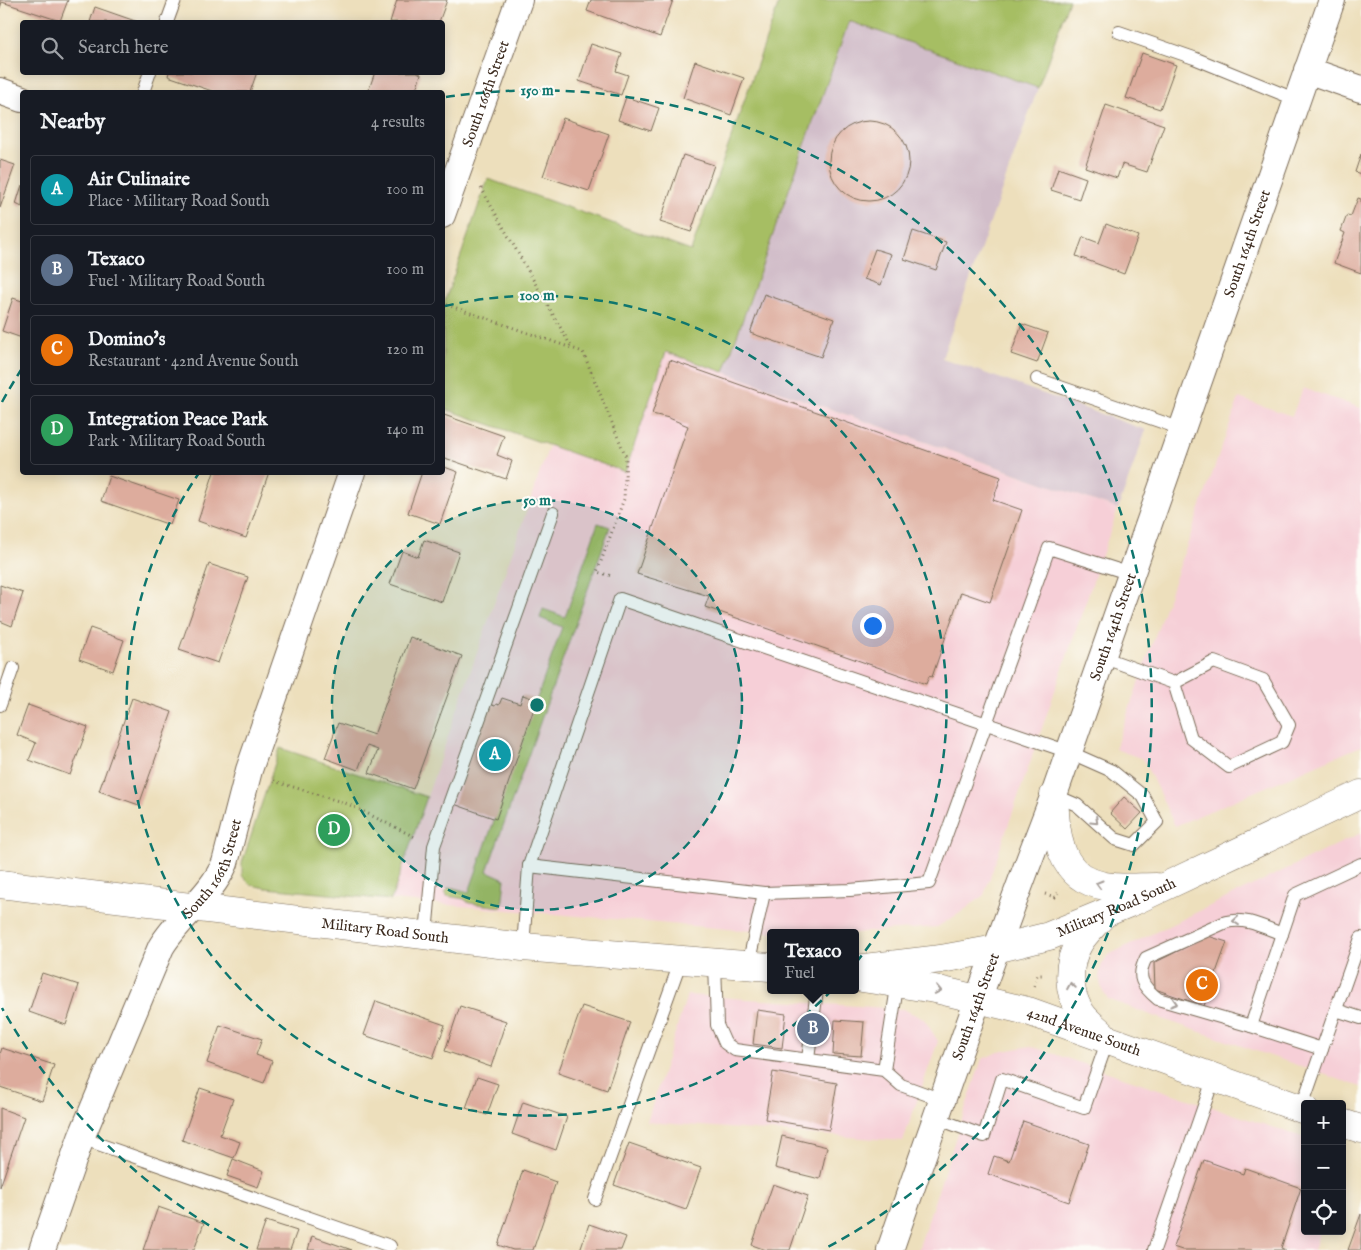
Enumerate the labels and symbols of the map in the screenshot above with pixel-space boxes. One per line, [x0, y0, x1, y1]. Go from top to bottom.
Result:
street label: South 166th Street [458, 38, 514, 150]
text: 150 m [520, 81, 554, 100]
street label: South 164th Street [1220, 187, 1275, 300]
text: 100 m [519, 286, 555, 305]
text: 50 m [523, 491, 551, 510]
street label: South 164th Street [1086, 570, 1141, 683]
your location [860, 613, 886, 639]
centre of rings [528, 696, 546, 714]
pin: A [479, 736, 511, 774]
pin: D [318, 811, 350, 849]
one-way arrow [1089, 815, 1098, 824]
street label: South 166th Street [179, 817, 246, 923]
street label: Military Road South [1054, 874, 1179, 942]
one-way arrow [1095, 879, 1103, 889]
street label: Military Road South [321, 914, 450, 948]
one-way arrow [1231, 915, 1239, 926]
street label: South 164th Street [948, 950, 1004, 1063]
pin: C [1186, 966, 1218, 1004]
one-way arrow [1067, 982, 1077, 991]
one-way arrow [934, 985, 943, 995]
one-way arrow [1169, 998, 1178, 1008]
street label: 42nd Avenue South [1024, 1002, 1143, 1061]
pin: B [797, 1010, 829, 1048]

